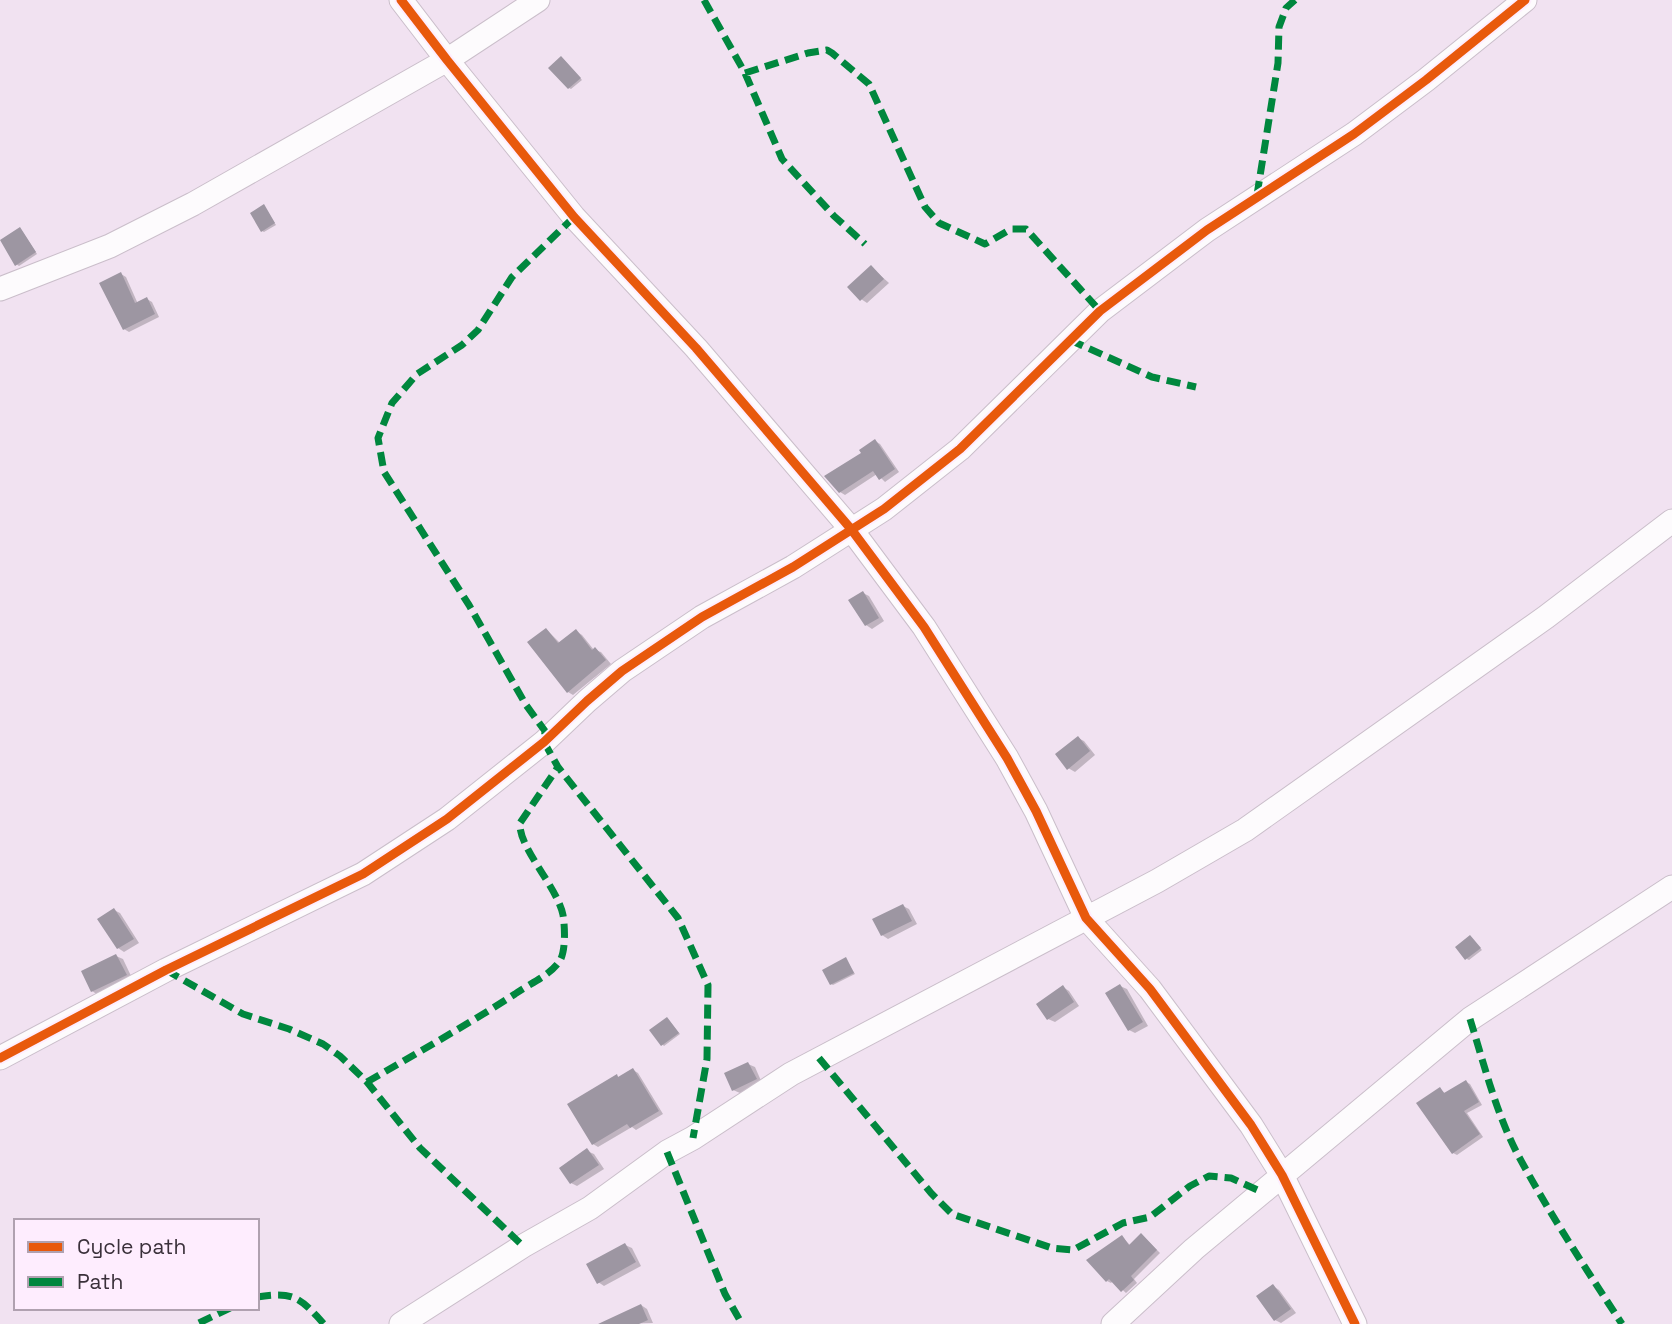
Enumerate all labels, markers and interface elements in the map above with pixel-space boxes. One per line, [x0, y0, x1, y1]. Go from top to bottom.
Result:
legend [14, 1219, 259, 1310]
text: Cycle path [77, 1233, 186, 1260]
text: Path [77, 1268, 123, 1295]

